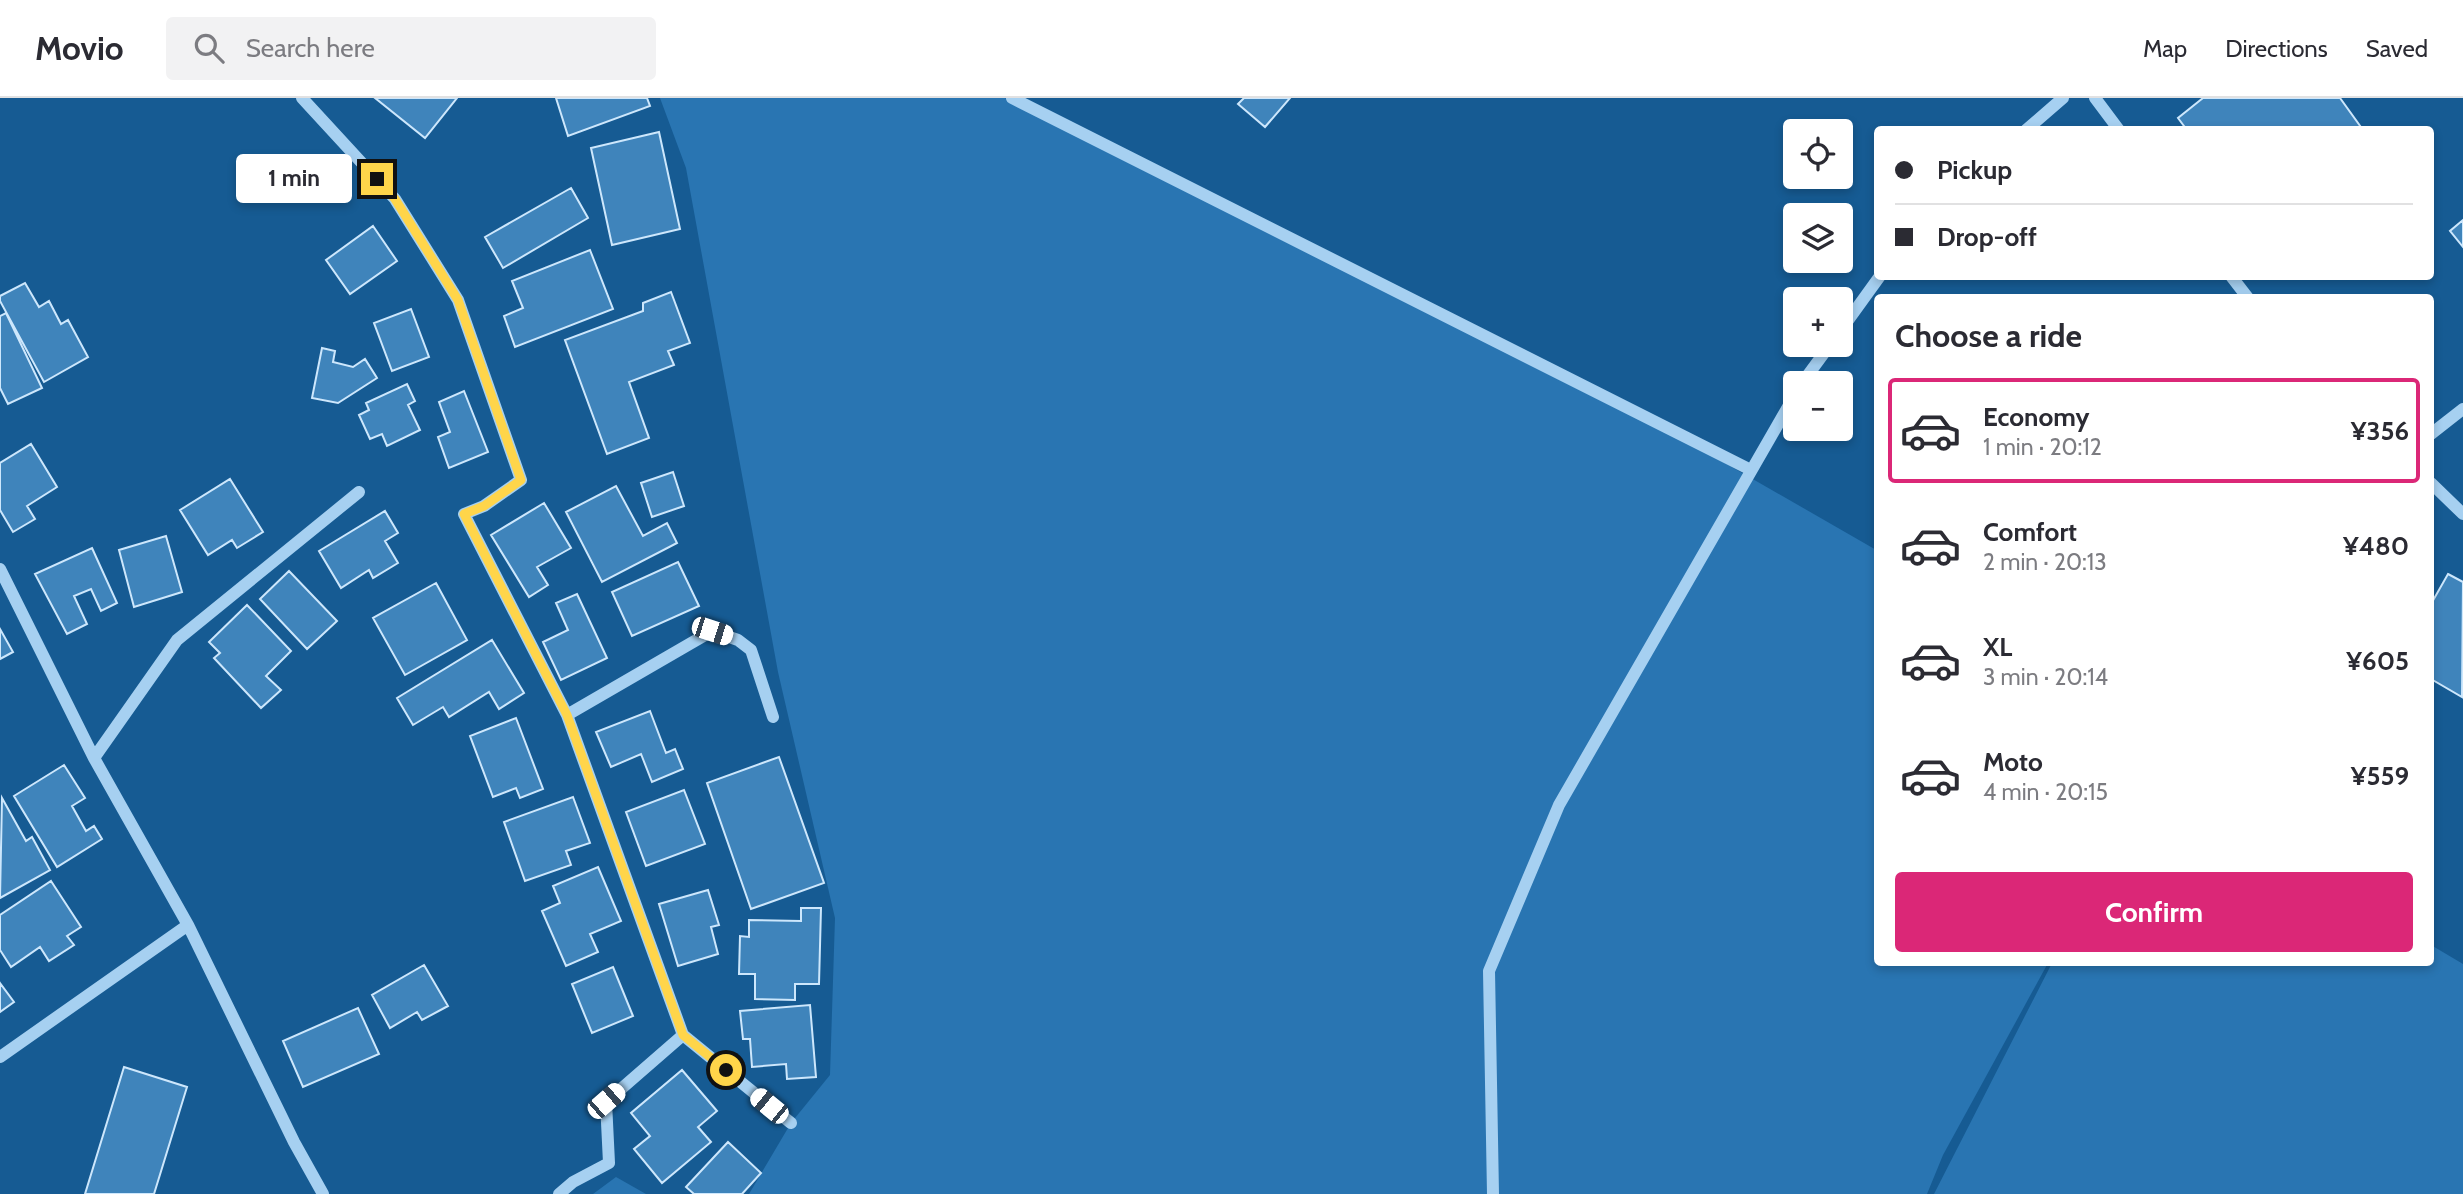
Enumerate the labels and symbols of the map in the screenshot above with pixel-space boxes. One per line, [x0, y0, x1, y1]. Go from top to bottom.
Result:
callout: 1 min [237, 154, 352, 204]
route end [361, 163, 393, 195]
car [689, 615, 736, 647]
route start [710, 1054, 742, 1086]
car [584, 1079, 629, 1123]
car [747, 1085, 792, 1127]

